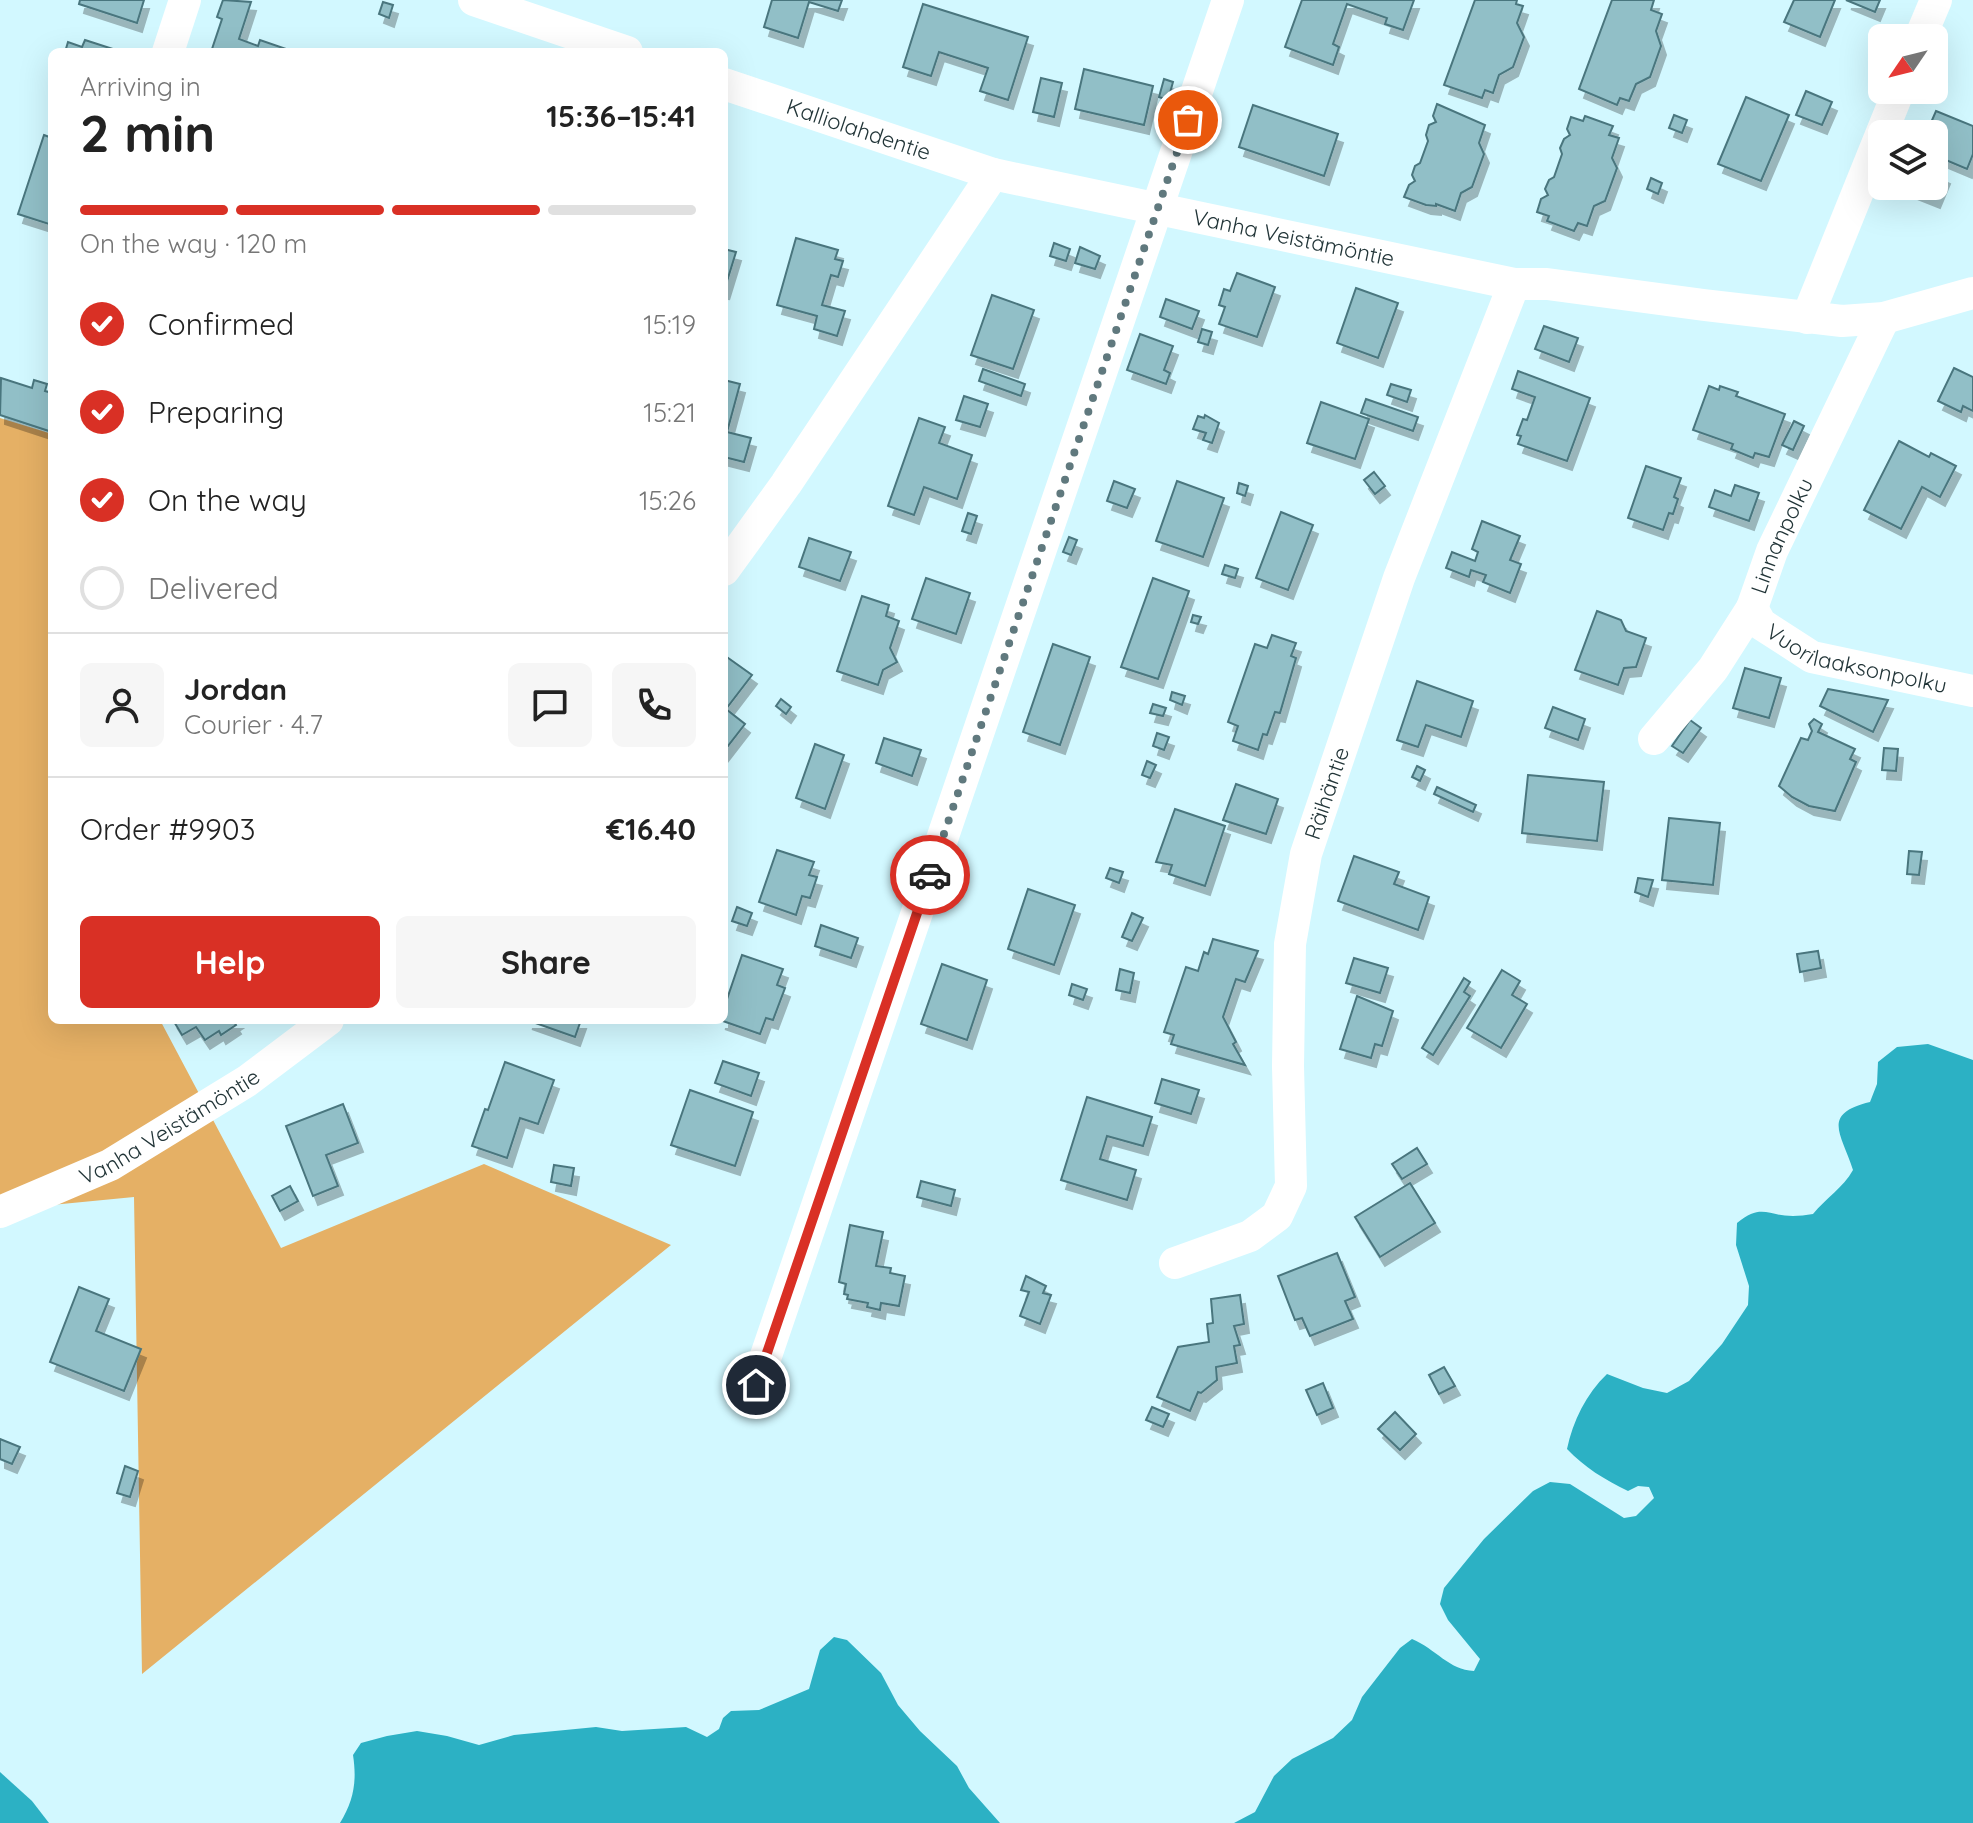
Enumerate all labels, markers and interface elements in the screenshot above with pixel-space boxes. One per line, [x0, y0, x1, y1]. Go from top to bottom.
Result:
north arrow [1868, 24, 1948, 104]
map controls [1868, 24, 1948, 200]
text: Arriving in [80, 70, 201, 103]
pin [1154, 86, 1222, 154]
street label: Kalliolahdentie [783, 92, 934, 166]
text: 15:36–15:41 [546, 97, 696, 135]
icon: bag [1166, 98, 1210, 142]
text: 2 min [80, 100, 215, 165]
button: layers [1868, 120, 1948, 200]
street label: Vanha Veistämöntie [1190, 203, 1397, 272]
text: On the way · 120 m [80, 227, 307, 260]
icon: check [80, 302, 124, 346]
text: Confirmed [148, 305, 294, 343]
text: 15:19 [643, 308, 696, 341]
icon: check [80, 390, 124, 434]
text: Preparing [148, 393, 284, 431]
text: 15:21 [643, 396, 696, 429]
street label: Linnanpolku [1744, 473, 1819, 597]
icon: check [80, 478, 124, 522]
text: On the way [148, 481, 307, 519]
text: 15:26 [639, 484, 696, 517]
text: Delivered [148, 569, 279, 607]
street label: Vuorilaaksonpolku [1761, 617, 1949, 699]
button: person [80, 663, 164, 747]
button: chat [508, 663, 592, 747]
button: phone [612, 663, 696, 747]
text: Jordan [184, 670, 287, 708]
text: Courier · 4.7 [184, 708, 323, 741]
street label: Räihäntie [1298, 743, 1355, 843]
text: Order #9903 [80, 810, 255, 848]
text: €16.40 [606, 810, 696, 848]
courier [890, 835, 970, 915]
icon: car [908, 853, 952, 897]
button: Help [80, 916, 380, 1008]
button: Share [396, 916, 696, 1008]
street label: Vanha Veistämöntie [75, 1062, 265, 1191]
pin [722, 1351, 790, 1419]
icon: home [734, 1363, 778, 1407]

